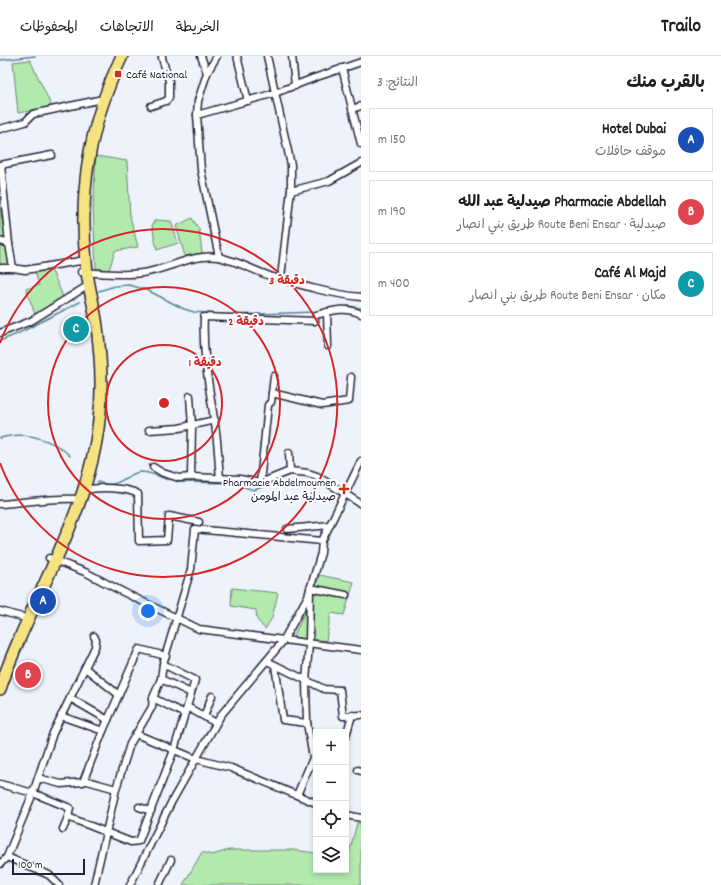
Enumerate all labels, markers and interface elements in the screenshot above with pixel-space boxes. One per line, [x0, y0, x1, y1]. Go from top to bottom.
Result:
text: Trailo [661, 14, 701, 41]
text: المحفوظات [20, 18, 78, 38]
text: الاتجاهات [100, 18, 154, 38]
text: الخريطة [176, 18, 219, 38]
place label: Café National [126, 67, 187, 84]
marker: Café National [113, 69, 123, 79]
text: بالقرب منك [627, 72, 705, 96]
text: النتائج: 3 [377, 74, 418, 93]
text: Hotel Dubai [602, 119, 666, 141]
text: 150 m [378, 131, 406, 150]
text: A [687, 131, 695, 150]
text: موقف حافلات [595, 143, 666, 162]
text: Pharmacie Abdellah صيدلية عبد الله [458, 192, 666, 214]
text: 190 m [378, 203, 406, 222]
text: B [688, 203, 694, 222]
text: صيدلية · Route Beni Ensar طريق بني انصار [457, 216, 666, 235]
text: Café Al Majd [594, 263, 666, 285]
text: 3 دقيقة [269, 273, 305, 290]
text: 400 m [378, 275, 410, 294]
text: C [688, 275, 694, 294]
text: مكان · Route Beni Ensar طريق بني انصار [469, 287, 666, 306]
pin: C [63, 314, 89, 344]
text: 2 دقيقة [228, 314, 264, 331]
text: 1 دقيقة [188, 355, 222, 372]
centre of rings [157, 396, 171, 410]
place label: Pharmacie Abdelmoumen صيدلية عبد المومن [223, 475, 336, 506]
marker: Pharmacie Abdelmoumen صيدلية عبد المومن [339, 484, 349, 494]
pin: A [30, 586, 56, 616]
your location [138, 601, 158, 621]
pin: B [15, 660, 41, 690]
map controls [313, 729, 349, 873]
button: + [313, 729, 349, 765]
button: − [313, 765, 349, 801]
button: locate [313, 801, 349, 837]
button: layers [313, 837, 349, 873]
scale bar [12, 857, 85, 876]
text: 100 m [18, 858, 42, 874]

